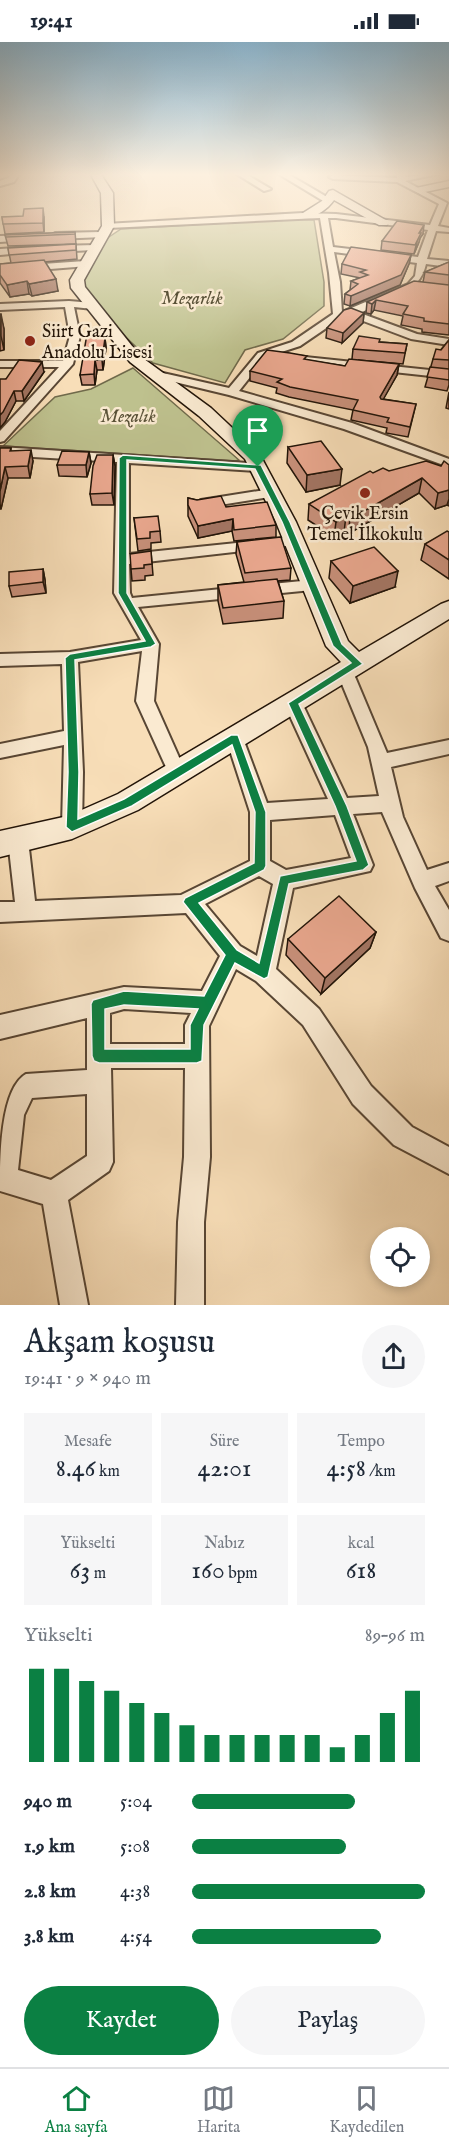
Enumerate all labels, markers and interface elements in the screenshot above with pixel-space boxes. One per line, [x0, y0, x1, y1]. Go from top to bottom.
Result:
text: 19:41 [30, 7, 73, 35]
park label: Mezarlık [161, 288, 223, 311]
place label: Siirt Gazi Anadolu Lisesi [41, 321, 152, 365]
marker: Siirt Gazi Anadolu Lisesi [23, 334, 37, 348]
pin [232, 405, 283, 467]
park label: Mezalık [100, 406, 156, 429]
icon: arrive [241, 414, 274, 447]
marker: Çevik Ersin Temel İlkokulu [358, 486, 372, 500]
place label: Çevik Ersin Temel İlkokulu [307, 503, 423, 547]
map controls [370, 1227, 430, 1287]
button: locate [370, 1227, 430, 1287]
text: Akşam koşusu [24, 1322, 215, 1364]
button: share [362, 1325, 425, 1388]
text: 19:41 · 9 × 940 m [24, 1366, 151, 1391]
text: Mesafe [64, 1432, 112, 1452]
text: Süre [210, 1432, 239, 1452]
text: Tempo [338, 1432, 385, 1452]
text: 8.46 [56, 1452, 95, 1485]
text: 42:01 [197, 1452, 252, 1485]
text: 4:58 [327, 1452, 366, 1485]
text: km [95, 1462, 120, 1482]
text: /km [366, 1462, 396, 1482]
text: Yükselti [60, 1534, 115, 1554]
text: Nabız [204, 1534, 245, 1554]
text: kcal [348, 1534, 374, 1554]
text: 63 [70, 1554, 90, 1587]
text: 160 [191, 1554, 225, 1587]
text: 618 [346, 1554, 377, 1587]
text: m [90, 1564, 106, 1584]
text: bpm [225, 1564, 258, 1584]
text: Yükselti [24, 1623, 93, 1648]
text: 89–96 m [365, 1623, 425, 1648]
text: 940 m [24, 1789, 72, 1814]
text: 5:04 [120, 1789, 152, 1814]
text: 1.9 km [24, 1834, 75, 1859]
text: 5:08 [120, 1834, 150, 1859]
text: 2.8 km [24, 1879, 76, 1904]
text: 4:38 [120, 1879, 150, 1904]
text: 3.8 km [24, 1924, 74, 1949]
text: 4:54 [120, 1924, 152, 1949]
button: Kaydet [24, 1986, 219, 2055]
button: Paylaş [231, 1986, 425, 2055]
tab: Ana sayfa [45, 2082, 107, 2138]
tab: Harita [197, 2082, 240, 2138]
tab: Kaydedilen [330, 2082, 404, 2138]

